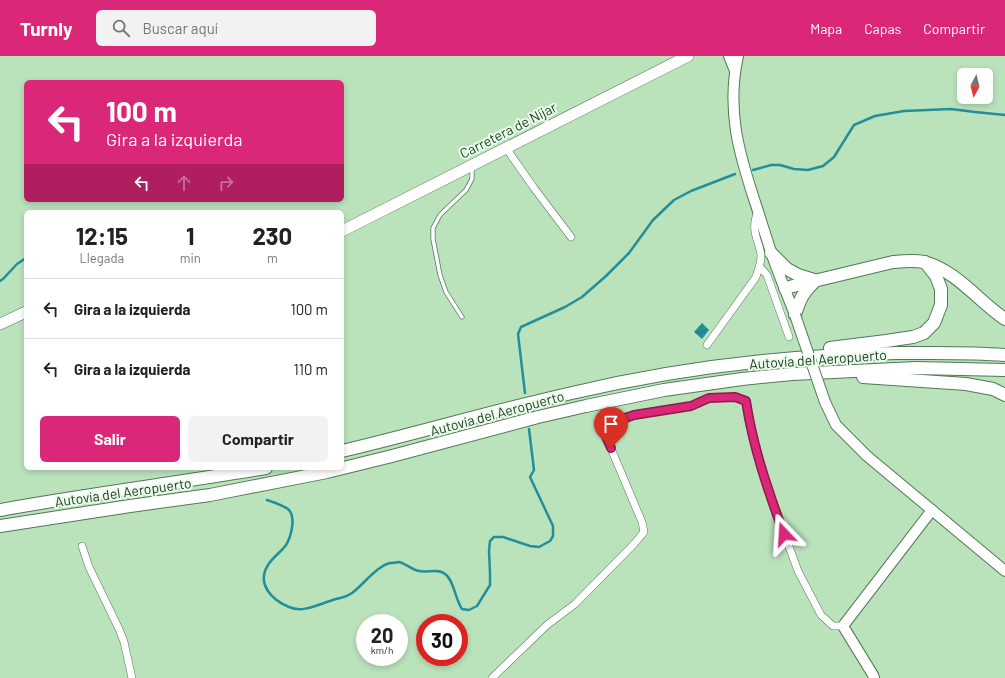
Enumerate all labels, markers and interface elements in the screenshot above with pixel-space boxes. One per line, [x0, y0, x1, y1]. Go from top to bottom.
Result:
search box [96, 10, 376, 46]
text: Turnly [20, 17, 72, 40]
icon: search [110, 17, 132, 39]
text: Buscar aquí [142, 19, 218, 37]
text: Mapa [810, 20, 842, 37]
text: Capas [864, 20, 901, 37]
text: Compartir [923, 20, 985, 37]
north arrow [957, 68, 993, 104]
map controls [957, 68, 993, 104]
text: 100 m [106, 94, 177, 128]
icon: left [40, 96, 92, 148]
street label: Carretera de Níjar [457, 98, 559, 162]
text: Gira a la izquierda [106, 128, 243, 150]
icon: left [131, 172, 153, 194]
icon: ahead [173, 172, 195, 194]
icon: right [215, 172, 237, 194]
text: 12:15 [76, 221, 128, 250]
text: 1 [186, 221, 194, 250]
text: 230 [252, 221, 292, 250]
text: Llegada [79, 250, 124, 266]
text: min [180, 250, 201, 266]
text: m [267, 250, 278, 266]
icon: left [40, 298, 62, 320]
text: Gira a la izquierda [74, 300, 190, 318]
text: 100 m [290, 300, 328, 318]
street label: Autovía del Aeropuerto [749, 346, 887, 372]
icon: left [40, 358, 62, 380]
text: Gira a la izquierda [74, 360, 190, 378]
text: 110 m [294, 360, 328, 378]
street label: Autovía del Aeropuerto [428, 387, 566, 439]
pin [594, 407, 628, 448]
icon: arrive [600, 413, 622, 435]
button: Salir [40, 416, 180, 462]
button: Compartir [188, 416, 328, 462]
street label: Autovía del Aeropuerto [54, 474, 192, 510]
position arrow [763, 513, 805, 555]
speed limit sign: 30 [416, 614, 468, 666]
text: 20 [371, 623, 393, 647]
text: km/h [371, 644, 393, 656]

